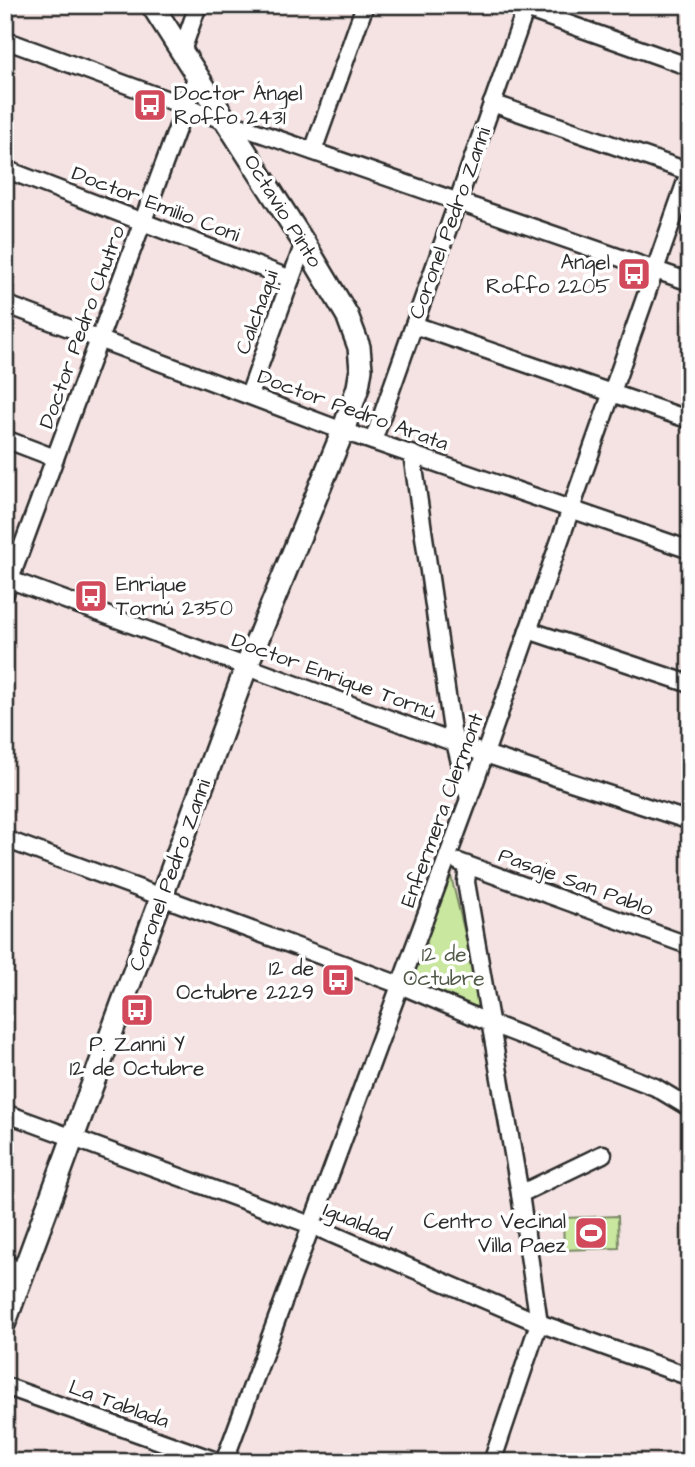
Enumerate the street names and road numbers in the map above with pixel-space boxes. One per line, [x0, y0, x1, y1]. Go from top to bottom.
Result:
street label: Coronel Pedro Zanni [402, 123, 498, 323]
street label: Octavio Pinto [237, 149, 329, 273]
street label: Doctor Emilio Coni [68, 159, 244, 249]
street label: Doctor Pedro Chutro [32, 221, 132, 433]
street label: Calchaqui [228, 266, 286, 358]
street label: Doctor Pedro Arata [253, 362, 453, 458]
street label: Doctor Enrique Tornú [228, 626, 441, 727]
street label: Enfermera Clermont [393, 708, 491, 911]
street label: Coronel Pedro Zanni [122, 775, 218, 975]
street label: Pasaje San Pablo [495, 841, 658, 924]
street label: Igualdad [318, 1195, 396, 1251]
street label: La Tablada [65, 1372, 173, 1436]

